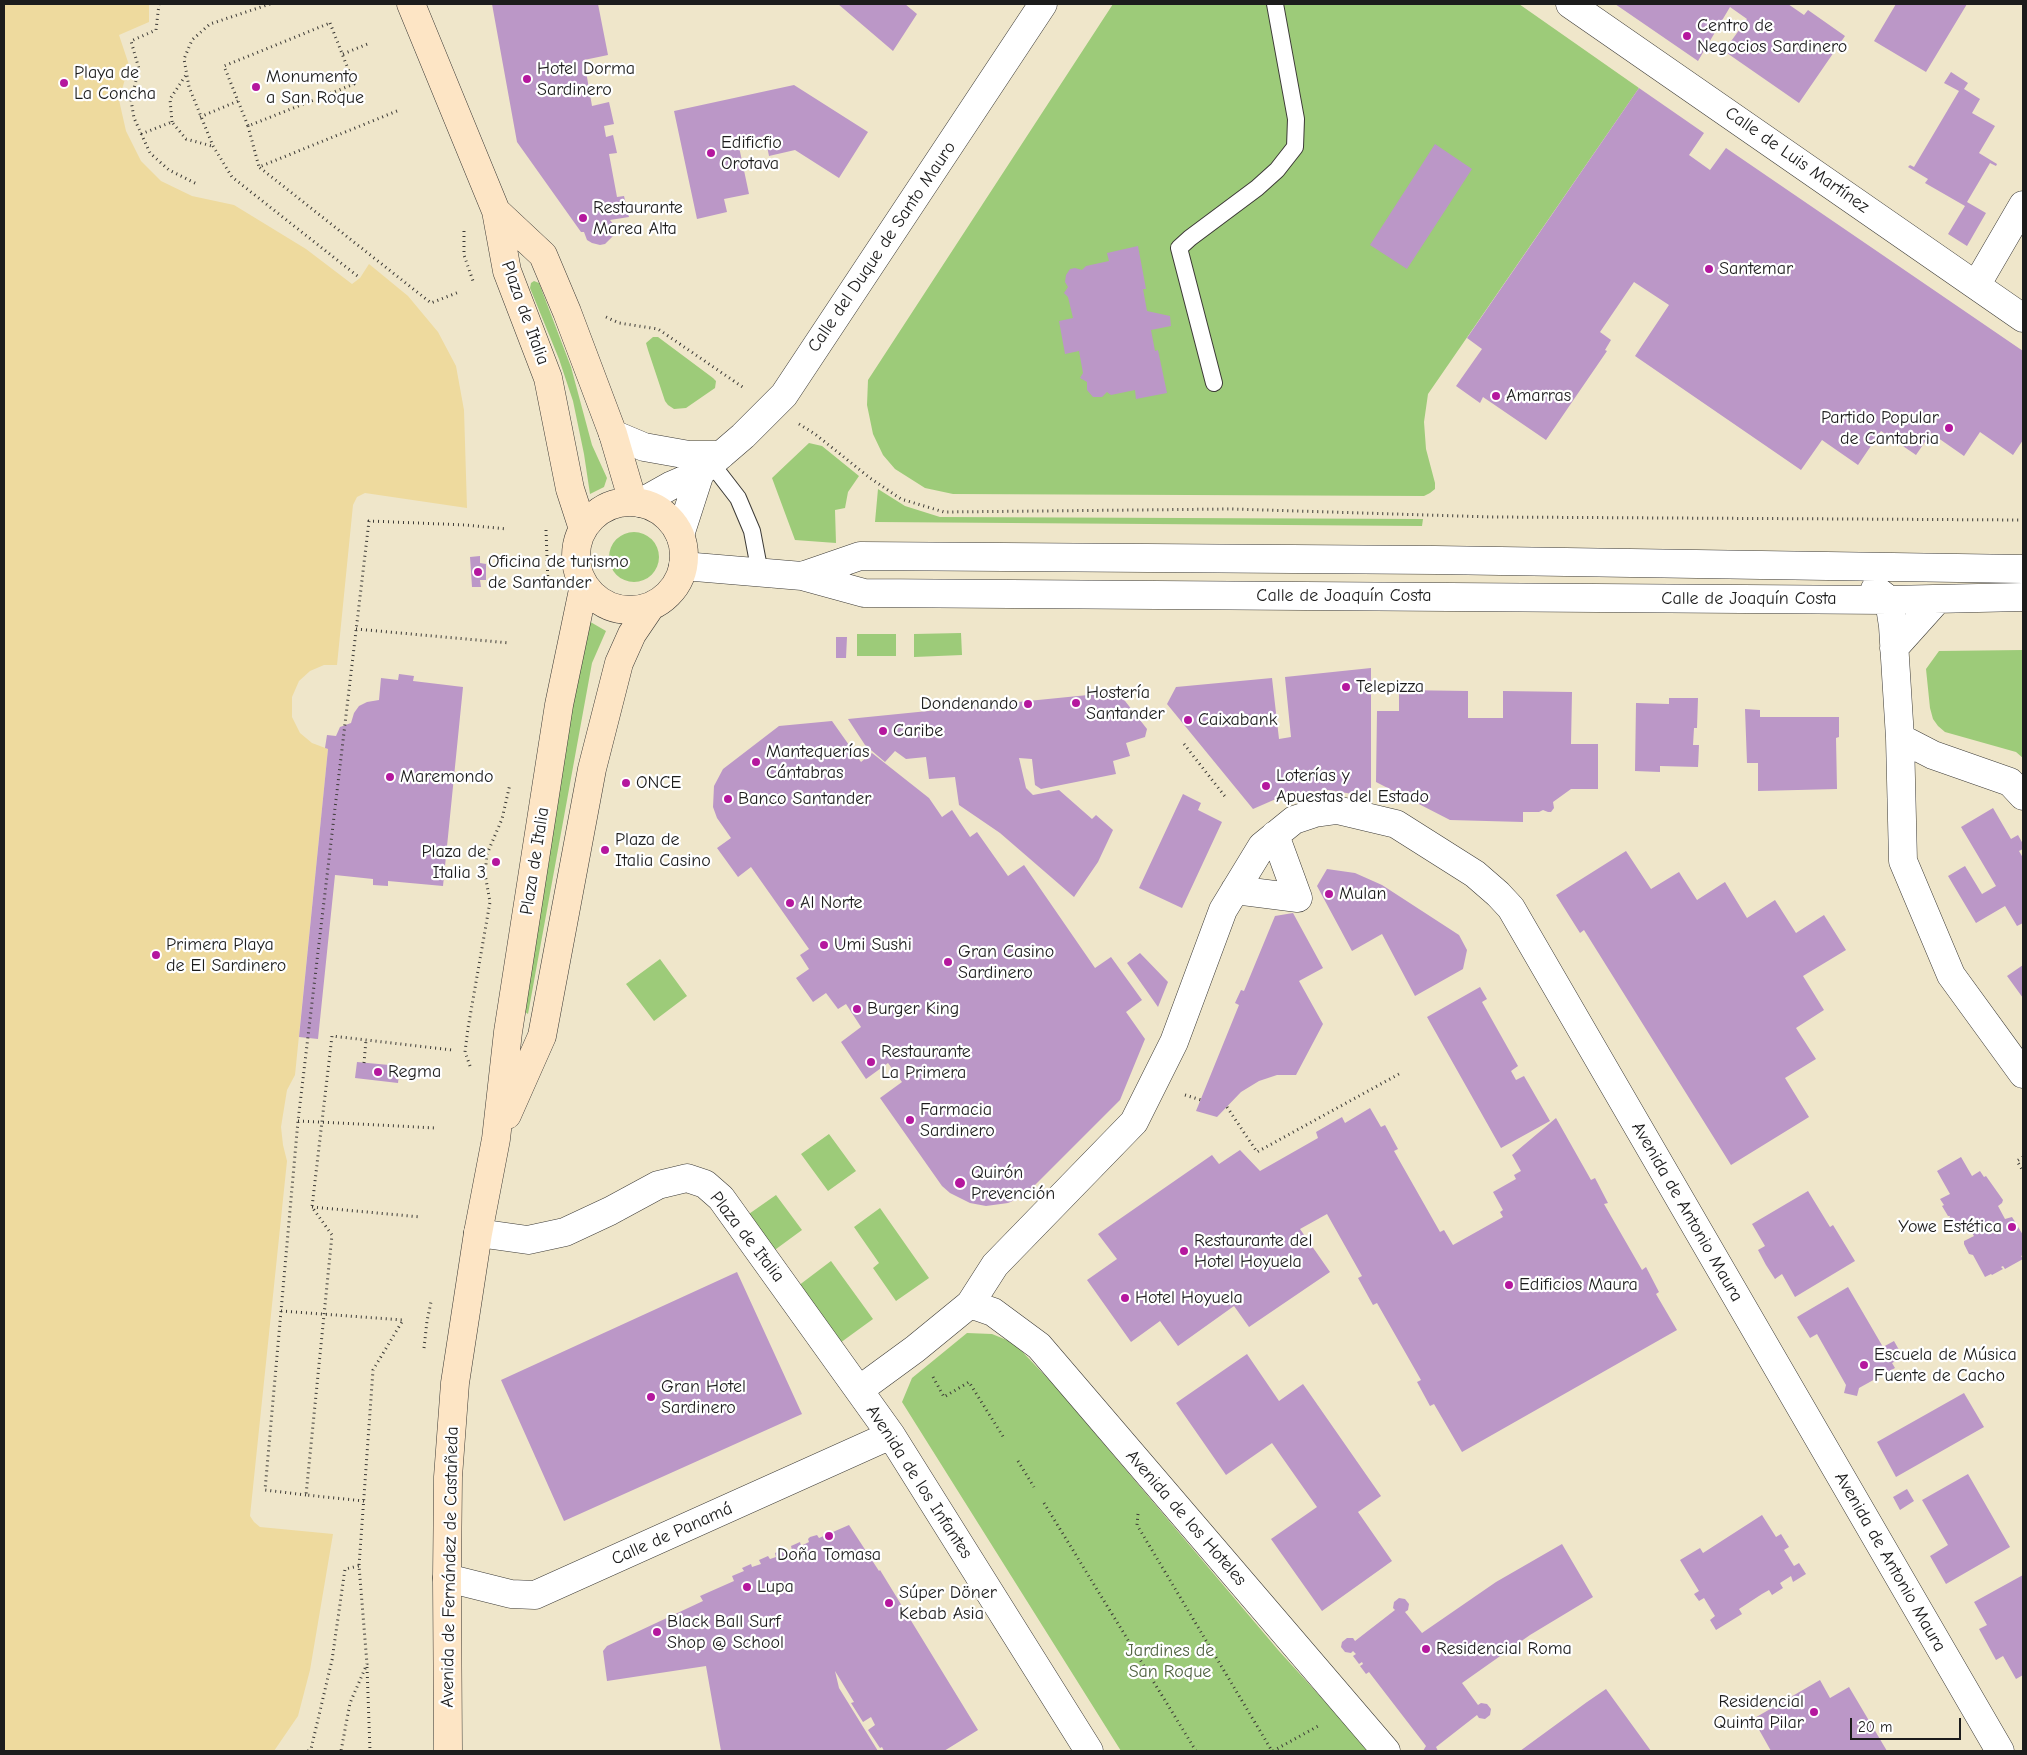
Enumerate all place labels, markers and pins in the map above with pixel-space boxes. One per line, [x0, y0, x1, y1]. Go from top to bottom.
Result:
place label: Centro de Negocios Sardinero [1697, 15, 1847, 58]
marker: Centro de Negocios Sardinero [1681, 30, 1693, 42]
place label: Hotel Dorma Sardinero [537, 58, 635, 100]
place label: Playa de La Concha [74, 62, 156, 104]
place label: Monumento a San Roque [266, 66, 364, 108]
marker: Hotel Dorma Sardinero [521, 73, 533, 85]
marker: Playa de La Concha [58, 77, 70, 89]
marker: Monumento a San Roque [250, 81, 262, 93]
place label: Edificfio Orotava [721, 132, 782, 174]
marker: Edificfio Orotava [705, 147, 717, 159]
place label: Restaurante Marea Alta [593, 197, 683, 240]
marker: Restaurante Marea Alta [577, 212, 589, 224]
place label: Santemar [1719, 258, 1793, 280]
marker: Santemar [1703, 263, 1715, 275]
place label: Amarras [1506, 385, 1571, 407]
marker: Amarras [1490, 390, 1502, 402]
place label: Partido Popular de Cantabria [1821, 407, 1939, 449]
marker: Partido Popular de Cantabria [1943, 422, 1955, 434]
place label: Oficina de turismo de Santander [488, 551, 629, 594]
marker: Oficina de turismo de Santander [472, 566, 484, 578]
place label: Telepizza [1356, 676, 1424, 698]
marker: Telepizza [1340, 681, 1352, 693]
place label: Hostería Santander [1086, 682, 1165, 724]
place label: Dondenando [920, 693, 1018, 715]
marker: Hostería Santander [1070, 697, 1082, 709]
marker: Dondenando [1022, 698, 1034, 710]
place label: Caixabank [1198, 709, 1277, 731]
marker: Caixabank [1182, 714, 1194, 726]
place label: Caribe [893, 720, 943, 742]
marker: Caribe [877, 725, 889, 737]
place label: Mantequerías Cántabras [766, 741, 869, 784]
marker: Mantequerías Cántabras [750, 756, 762, 768]
place label: Loterías y Apuestas del Estado [1276, 765, 1429, 808]
place label: Maremondo [400, 766, 494, 788]
marker: Maremondo [384, 771, 396, 783]
place label: ONCE [636, 772, 681, 794]
marker: ONCE [620, 777, 632, 789]
marker: Loterías y Apuestas del Estado [1260, 780, 1272, 792]
place label: Banco Santander [738, 788, 871, 810]
marker: Banco Santander [722, 793, 734, 805]
place label: Plaza de Italia Casino [615, 829, 711, 872]
place label: Plaza de Italia 3 [421, 841, 486, 884]
marker: Plaza de Italia Casino [599, 844, 611, 856]
marker: Plaza de Italia 3 [490, 856, 502, 868]
place label: Mulan [1339, 883, 1386, 905]
marker: Mulan [1323, 888, 1335, 900]
place label: Al Norte [800, 892, 863, 914]
marker: Al Norte [784, 897, 796, 909]
place label: Primera Playa de El Sardinero [166, 934, 286, 976]
place label: Umi Sushi [834, 934, 912, 956]
marker: Umi Sushi [818, 939, 830, 951]
place label: Gran Casino Sardinero [958, 941, 1054, 984]
marker: Primera Playa de El Sardinero [150, 949, 162, 961]
marker: Gran Casino Sardinero [942, 956, 954, 968]
place label: Burger King [867, 998, 959, 1020]
marker: Burger King [851, 1003, 863, 1015]
place label: Restaurante La Primera [881, 1041, 971, 1084]
marker: Restaurante La Primera [865, 1056, 877, 1068]
place label: Regma [388, 1061, 441, 1083]
marker: Regma [372, 1066, 384, 1078]
place label: Farmacia Sardinero [920, 1099, 995, 1142]
marker: Farmacia Sardinero [904, 1114, 916, 1126]
place label: Quirón Prevención [971, 1162, 1055, 1204]
marker: Quirón Prevención [953, 1176, 967, 1190]
place label: Yowe Estética [1898, 1216, 2002, 1238]
marker: Yowe Estética [2006, 1221, 2018, 1233]
place label: Restaurante del Hotel Hoyuela [1194, 1230, 1312, 1272]
marker: Restaurante del Hotel Hoyuela [1178, 1245, 1190, 1257]
place label: Edificios Maura [1519, 1274, 1638, 1296]
marker: Edificios Maura [1503, 1279, 1515, 1291]
place label: Hotel Hoyuela [1135, 1287, 1243, 1309]
marker: Hotel Hoyuela [1119, 1292, 1131, 1304]
place label: Escuela de Música Fuente de Cacho [1874, 1344, 2017, 1386]
marker: Escuela de Música Fuente de Cacho [1858, 1359, 1870, 1371]
place label: Gran Hotel Sardinero [661, 1376, 746, 1418]
marker: Gran Hotel Sardinero [645, 1391, 657, 1403]
marker: Doña Tomasa [823, 1530, 835, 1542]
place label: Doña Tomasa [777, 1544, 881, 1566]
place label: Lupa [757, 1576, 794, 1598]
marker: Lupa [741, 1581, 753, 1593]
place label: Súper Döner Kebab Asia [899, 1582, 997, 1625]
marker: Súper Döner Kebab Asia [883, 1597, 895, 1609]
place label: Black Ball Surf Shop @ School [667, 1611, 784, 1654]
marker: Black Ball Surf Shop @ School [651, 1626, 663, 1638]
place label: Residencial Roma [1436, 1638, 1572, 1660]
marker: Residencial Roma [1420, 1643, 1432, 1655]
place label: Residencial Quinta Pilar [1714, 1691, 1804, 1734]
marker: Residencial Quinta Pilar [1808, 1706, 1820, 1718]

